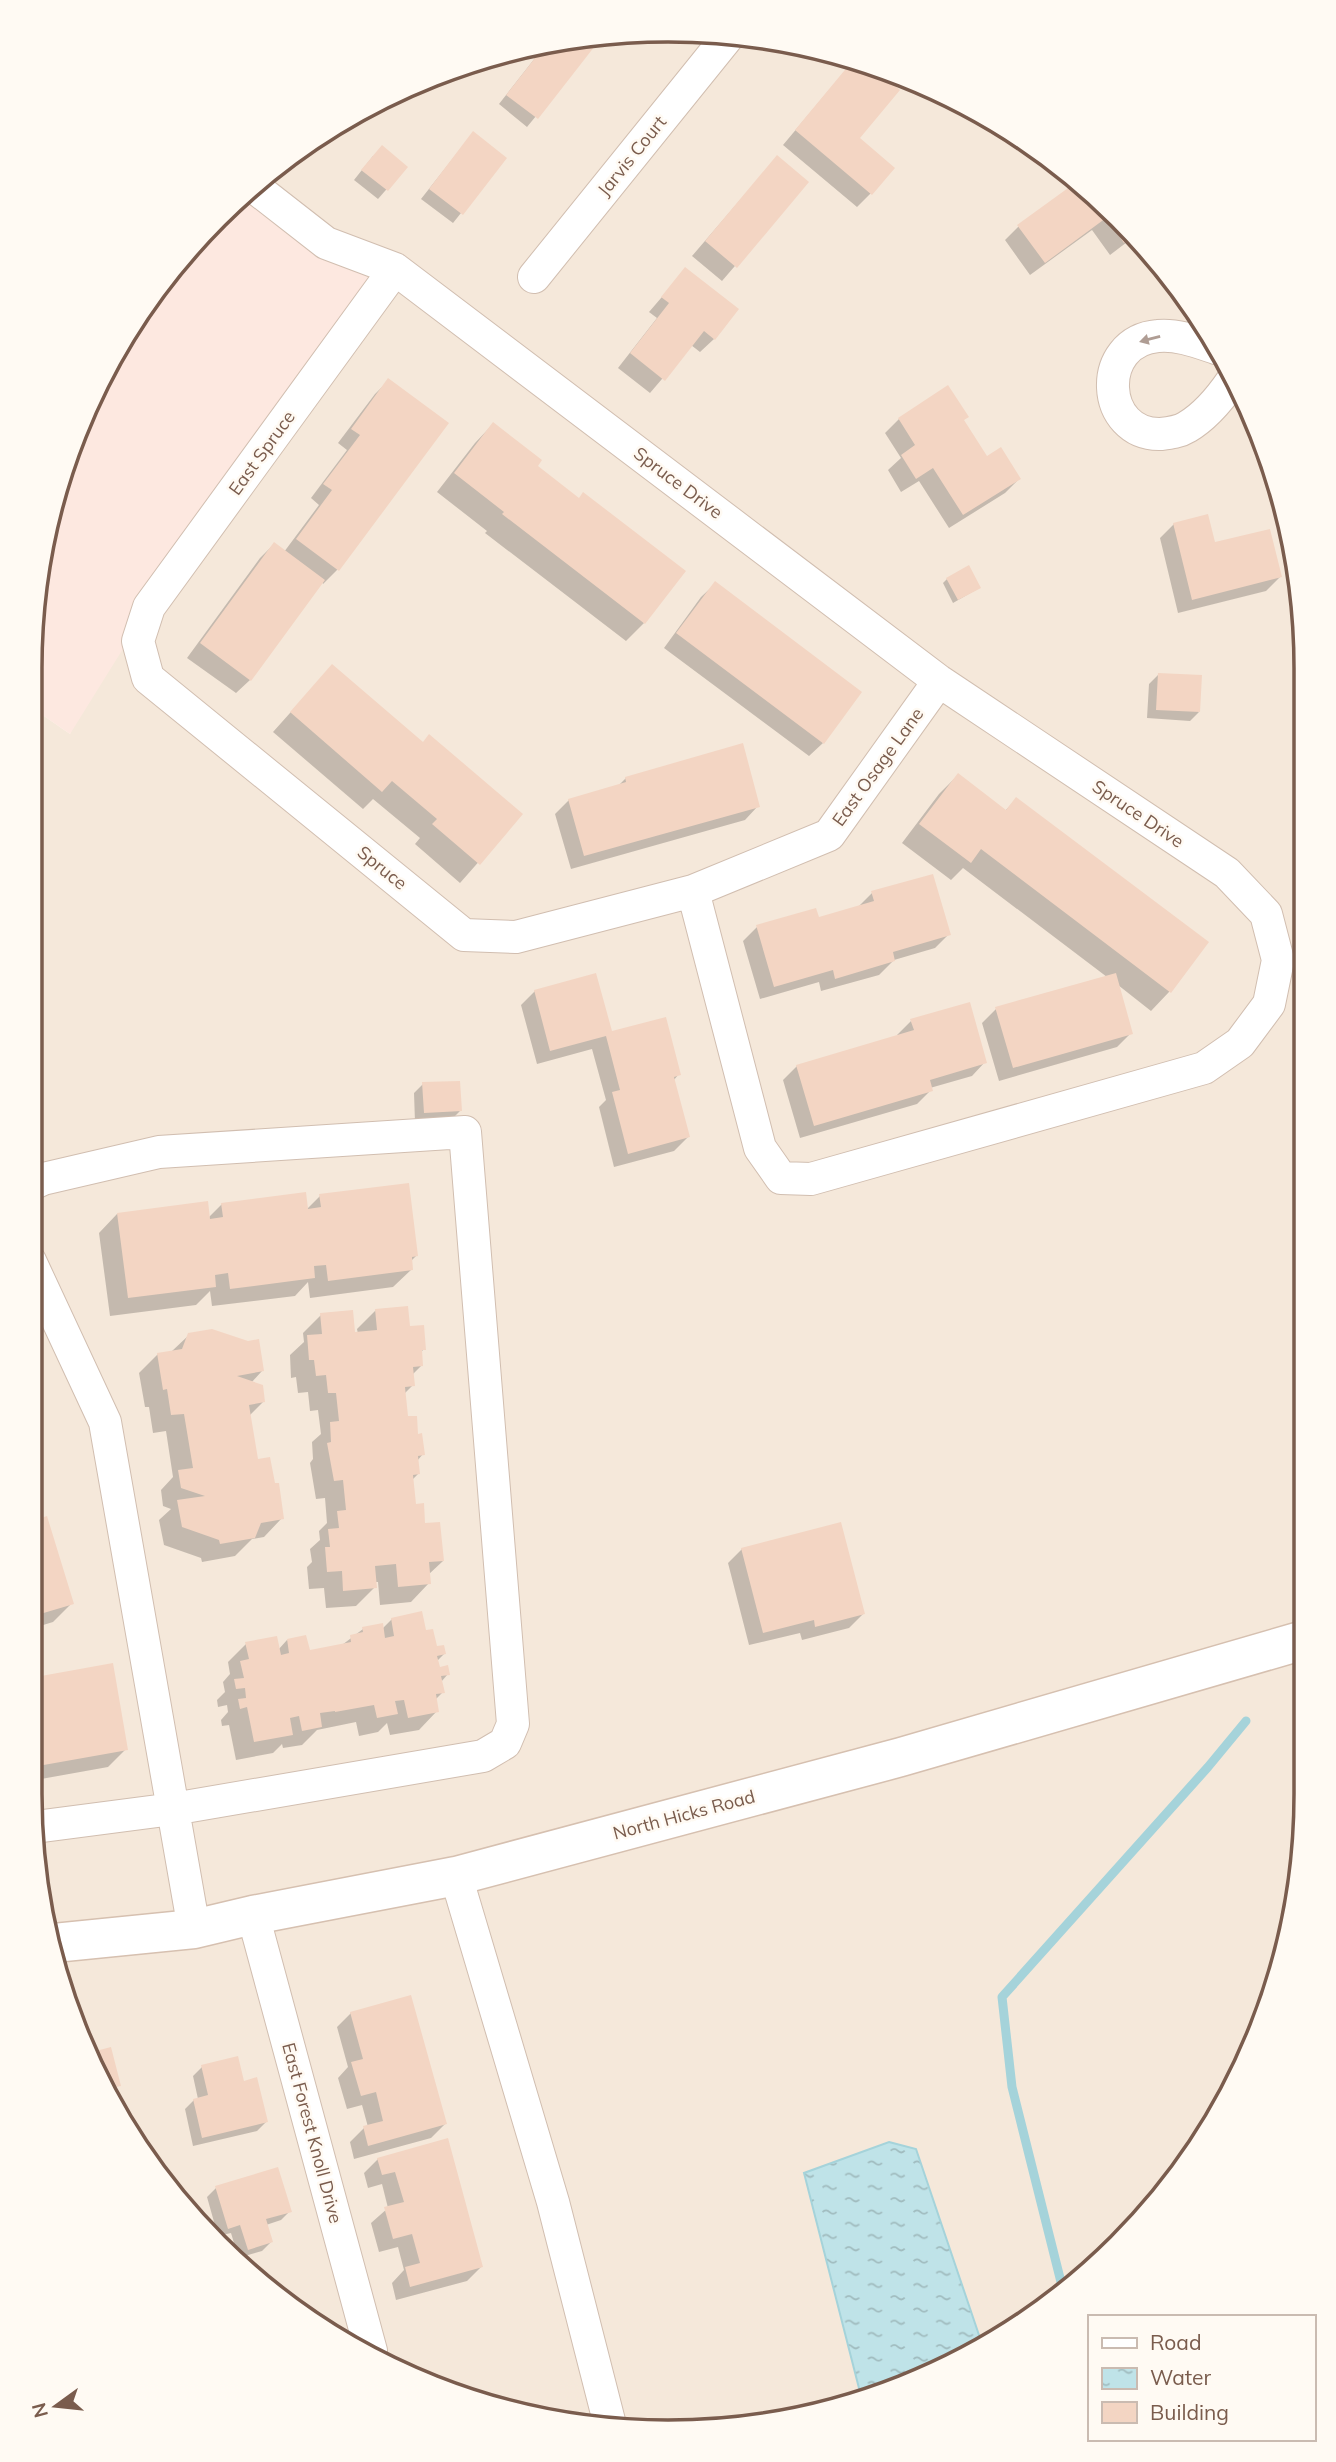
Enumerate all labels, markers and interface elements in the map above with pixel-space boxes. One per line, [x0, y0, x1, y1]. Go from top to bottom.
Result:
street label: Jarvis Court [592, 111, 671, 201]
one-way arrow [1138, 334, 1160, 345]
street label: East Spruce [223, 406, 300, 499]
street label: Spruce Drive [629, 442, 727, 524]
street label: East Osage Lane [827, 703, 928, 831]
street label: Spruce Drive [1088, 775, 1189, 853]
street label: Spruce [353, 841, 412, 895]
street label: North Hicks Road [610, 1784, 757, 1845]
street label: East Forest Knoll Drive [277, 2040, 348, 2226]
legend [1088, 2315, 1315, 2441]
text: Road [1150, 2329, 1201, 2355]
text: Water [1150, 2364, 1211, 2390]
north arrow [21, 2371, 91, 2441]
text: Building [1150, 2399, 1229, 2425]
text: N [26, 2400, 53, 2420]

